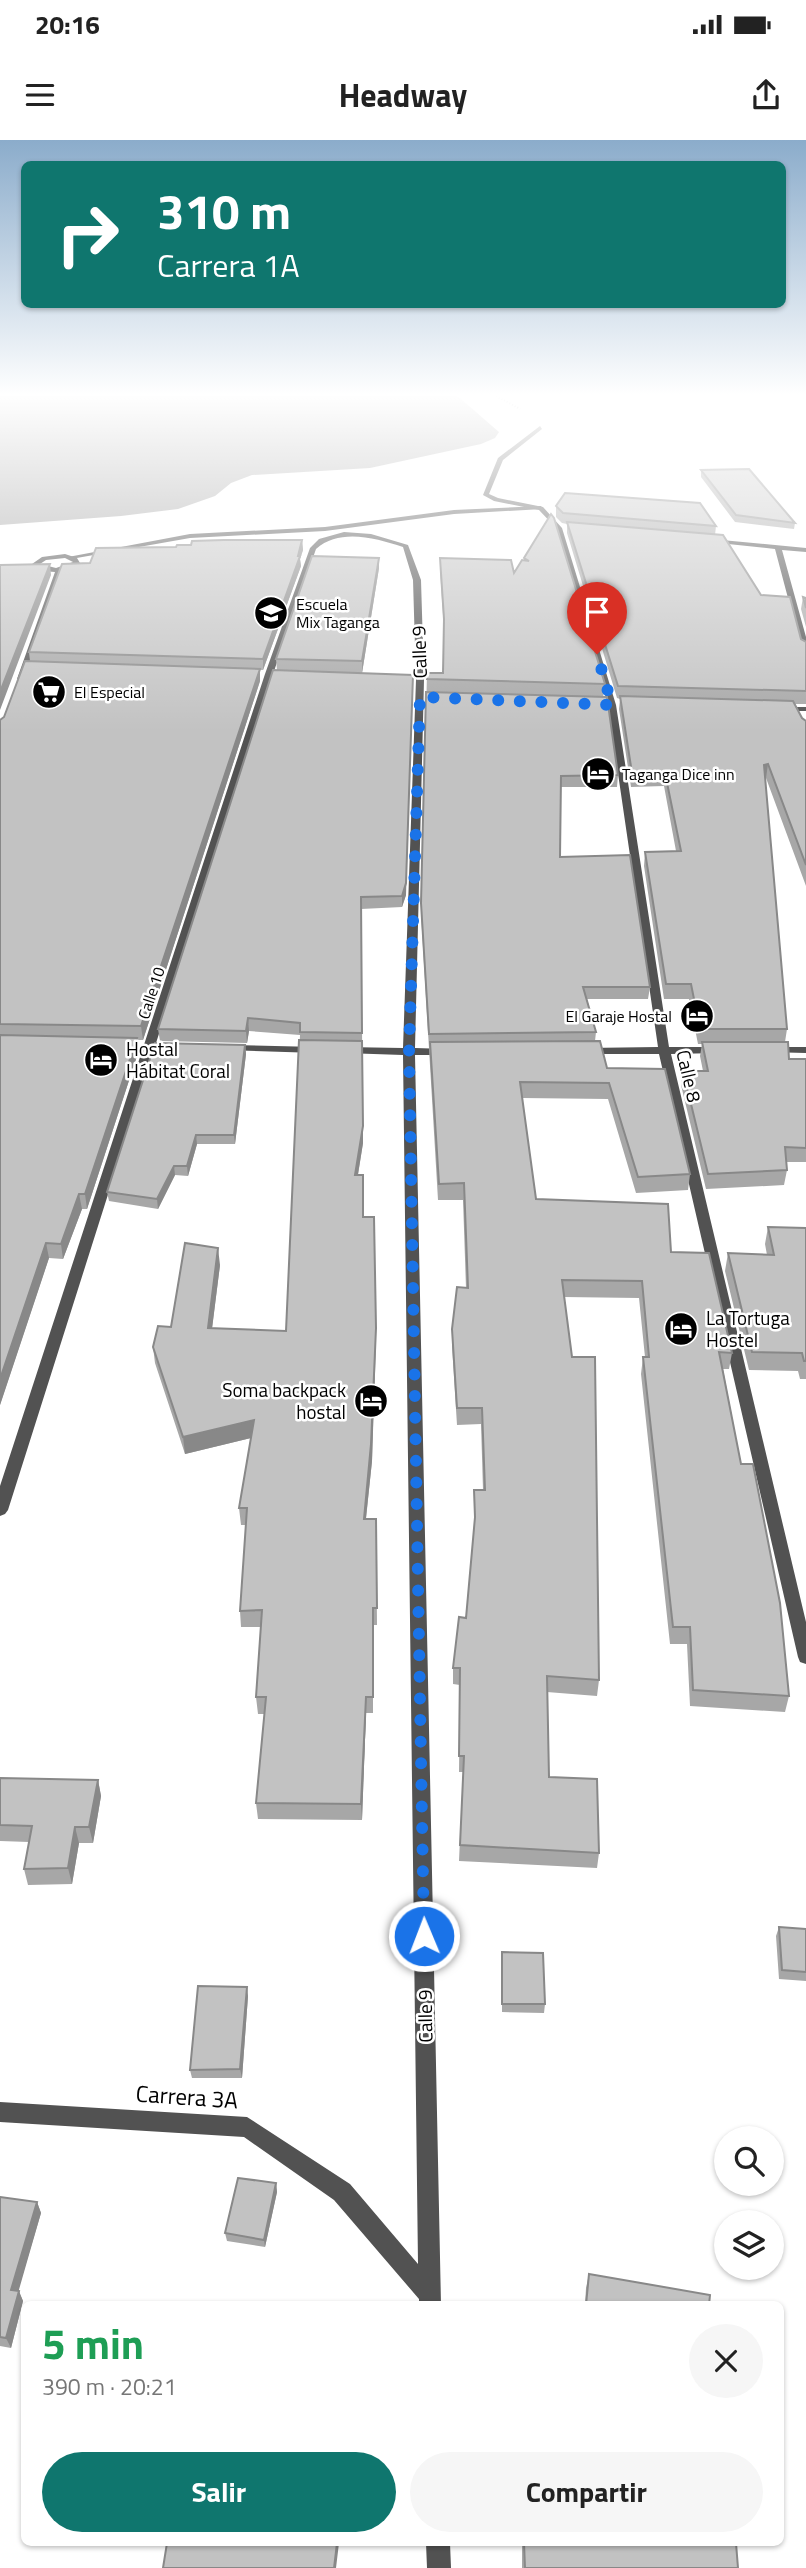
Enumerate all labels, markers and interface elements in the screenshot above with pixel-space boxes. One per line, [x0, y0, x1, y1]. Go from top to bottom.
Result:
text: 20:16 [35, 5, 100, 44]
text: Headway [339, 71, 467, 119]
icon: menu [21, 76, 59, 114]
icon: share [747, 76, 785, 114]
text: 310 m [157, 173, 291, 248]
icon: right [42, 189, 133, 280]
text: Carrera 1A [157, 241, 300, 289]
pin [567, 582, 627, 654]
place label: Escuela Mix Taganga [296, 592, 380, 634]
icon: arrive [578, 593, 616, 631]
school or university icon: Escuela Mix Taganga [252, 594, 290, 632]
street label: Calle 9 [403, 625, 434, 679]
supermarket icon: El Especial [30, 673, 68, 711]
place label: El Especial [74, 680, 145, 704]
hotel icon: Taganga Dice inn [579, 755, 617, 793]
place label: Taganga Dice inn [622, 762, 735, 786]
street label: Calle 10 [131, 964, 171, 1022]
hotel icon: El Garaje Hostal [678, 997, 716, 1035]
place label: El Garaje Hostal [565, 1004, 672, 1028]
place label: Hostal Hábitat Coral [126, 1034, 230, 1085]
hotel icon: Hostal Hábitat Coral [82, 1041, 120, 1079]
street label: Calle 8 [669, 1047, 710, 1105]
place label: La Tortuga Hostel [706, 1303, 790, 1354]
hotel icon: La Tortuga Hostel [662, 1310, 700, 1348]
place label: Soma backpack hostal [222, 1375, 346, 1426]
hotel icon: Soma backpack hostal [352, 1382, 390, 1420]
position arrow [387, 1899, 461, 1973]
street label: Calle 9 [410, 1989, 439, 2043]
street label: Carrera 3A [135, 2075, 240, 2118]
map controls [714, 2126, 784, 2280]
button: search [714, 2126, 784, 2196]
button: layers [714, 2210, 784, 2280]
text: 5 min [42, 2311, 144, 2375]
button: close [689, 2324, 763, 2398]
text: 390 m · 20:21 [42, 2369, 177, 2404]
button: Salir [42, 2452, 396, 2532]
button: Compartir [410, 2452, 763, 2532]

